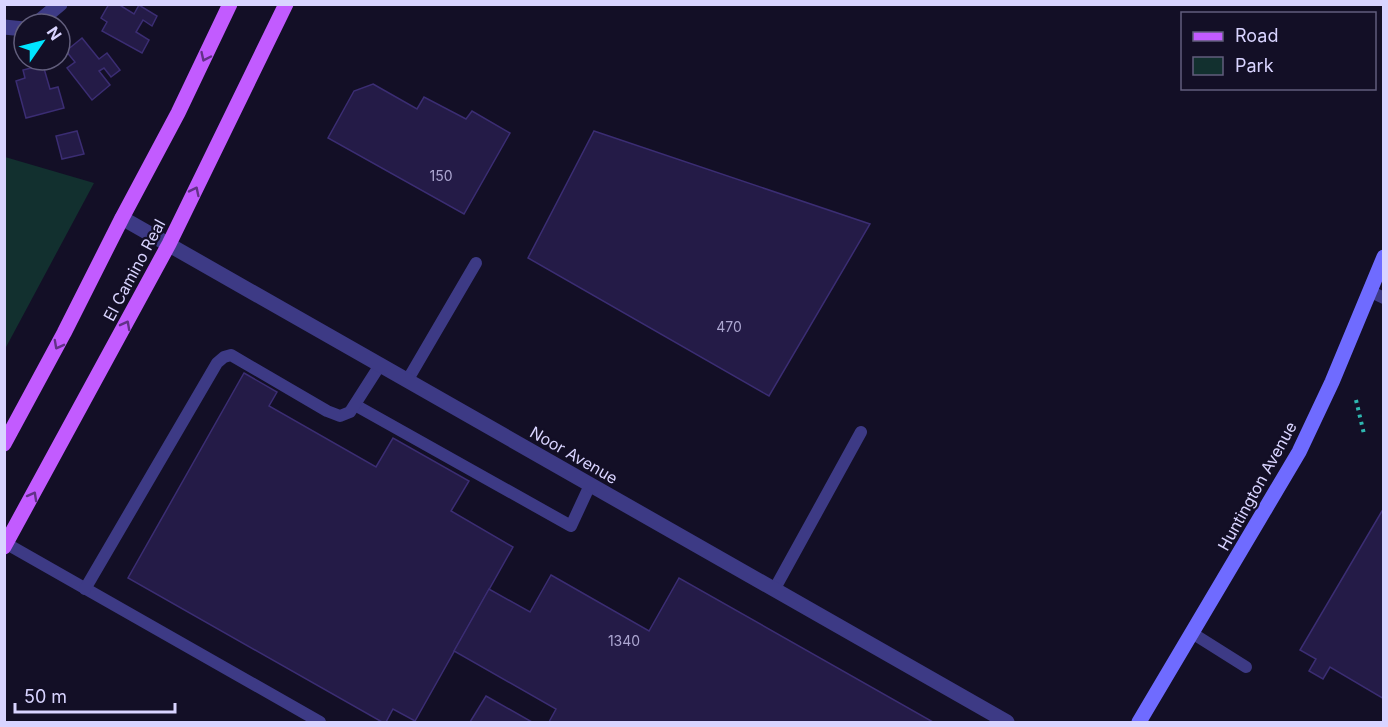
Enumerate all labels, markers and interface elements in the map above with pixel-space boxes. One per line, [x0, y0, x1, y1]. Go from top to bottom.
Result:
north arrow [12, 12, 72, 72]
legend [1181, 12, 1376, 90]
text: N [43, 23, 66, 44]
text: Road [1235, 25, 1278, 46]
one-way arrow [200, 51, 212, 62]
text: Park [1235, 55, 1274, 76]
house number: 150 [429, 167, 453, 184]
one-way arrow [188, 187, 199, 198]
street label: El Camino Real [99, 216, 169, 324]
house number: 470 [716, 318, 742, 335]
one-way arrow [119, 321, 130, 331]
one-way arrow [54, 339, 65, 349]
street label: Huntington Avenue [1213, 418, 1301, 554]
street label: Noor Avenue [527, 422, 621, 488]
one-way arrow [26, 492, 37, 502]
house number: 1340 [608, 632, 640, 649]
scale bar [15, 676, 176, 714]
text: 50 m [24, 686, 67, 707]

